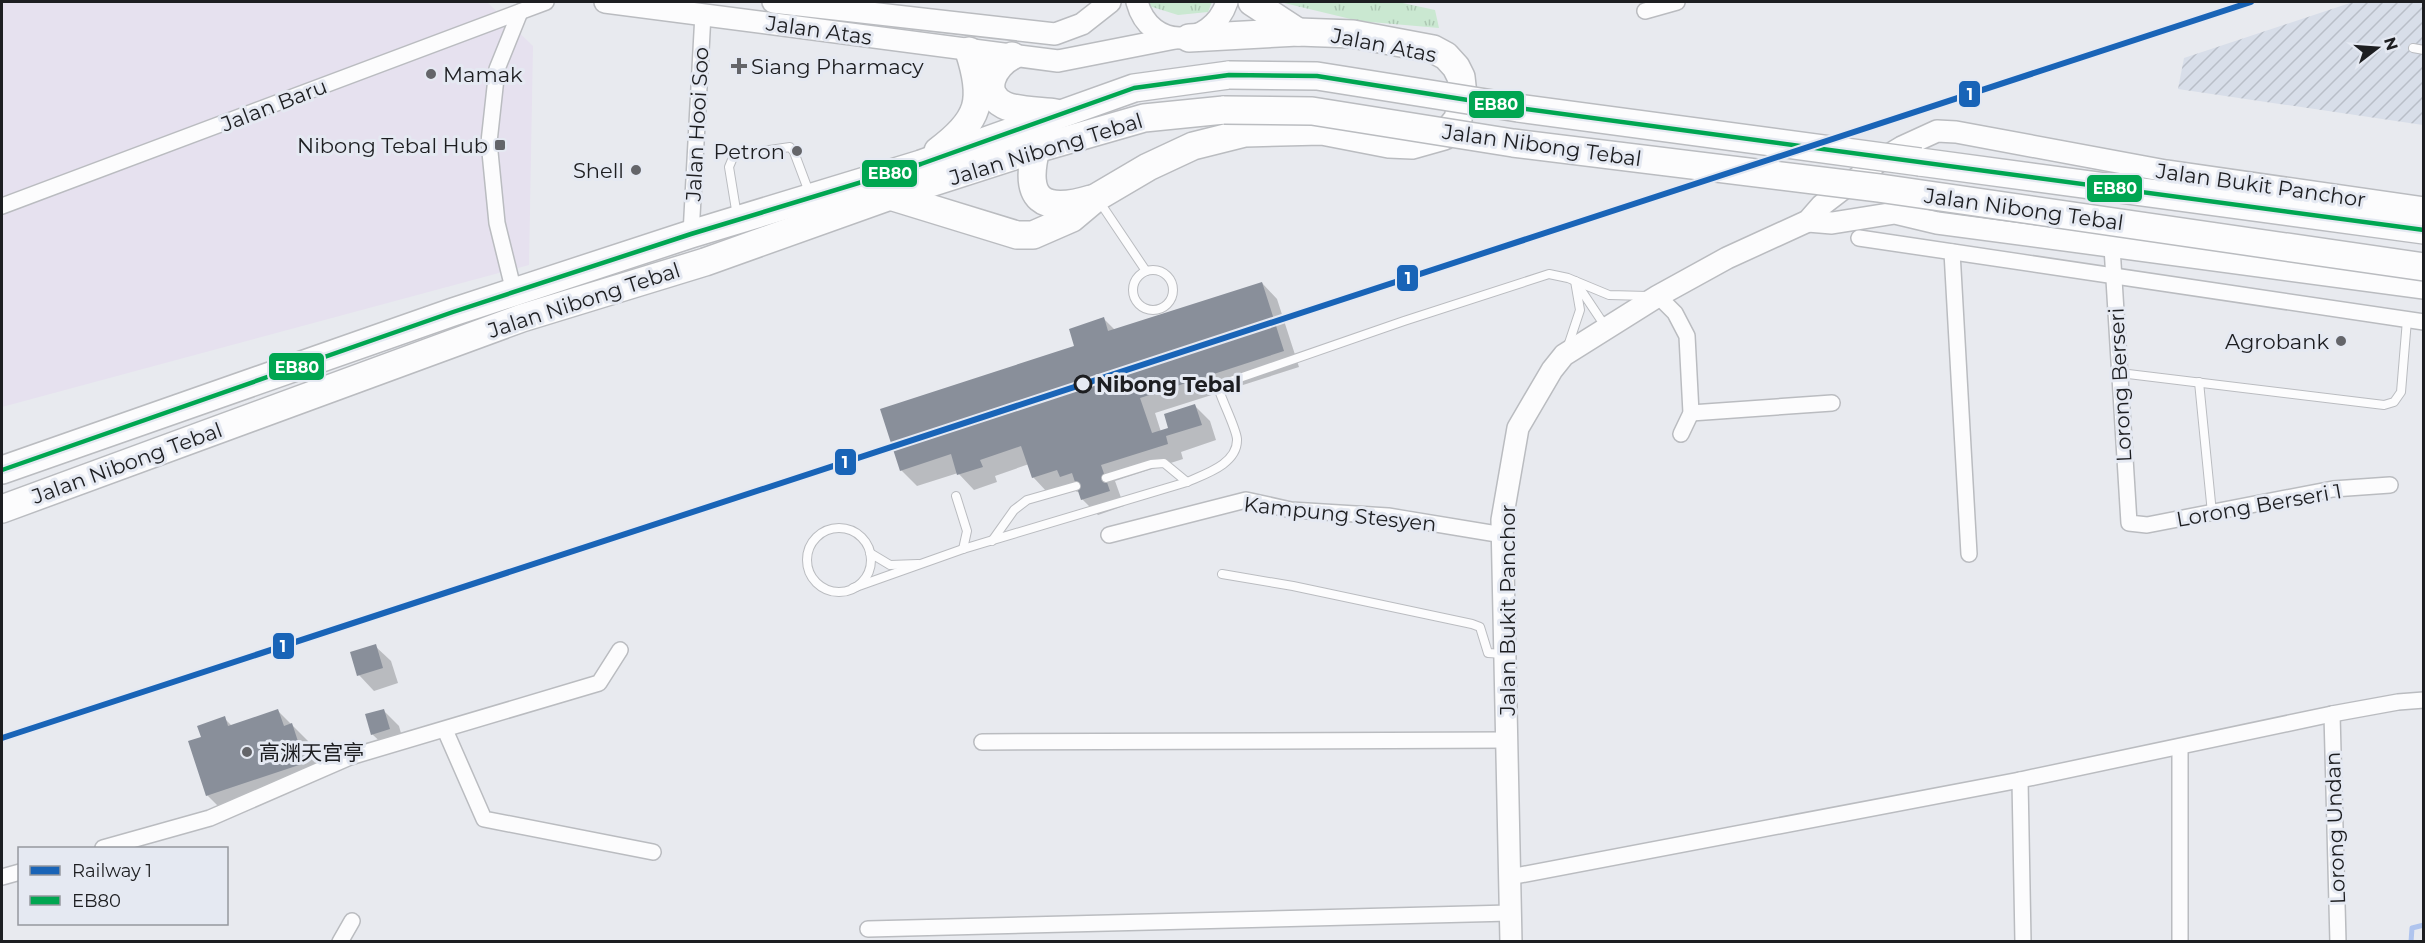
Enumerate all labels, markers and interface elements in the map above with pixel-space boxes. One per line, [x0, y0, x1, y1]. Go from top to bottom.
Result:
street label: Jalan Atas [764, 10, 873, 50]
north arrow [2347, 18, 2407, 78]
street label: Jalan Atas [1328, 22, 1439, 67]
text: N [2380, 35, 2402, 53]
street label: Jalan Hooi Soo [680, 46, 714, 203]
place label: Siang Pharmacy [751, 54, 924, 79]
marker: Siang Pharmacy [732, 59, 746, 73]
place label: Mamak [443, 62, 523, 87]
marker: Mamak [424, 67, 438, 81]
street label: Jalan Baru [217, 73, 330, 137]
line badge: 1 [1958, 80, 1981, 108]
text: 1 [1967, 85, 1973, 104]
line badge: EB80 [1468, 90, 1525, 119]
text: EB80 [1474, 95, 1518, 114]
street label: Jalan Nibong Tebal [945, 108, 1146, 191]
street label: Jalan Nibong Tebal [1440, 119, 1643, 171]
place label: Nibong Tebal Hub [297, 133, 488, 158]
marker: Nibong Tebal Hub [493, 138, 507, 152]
place label: Petron [713, 139, 785, 164]
marker: Petron [790, 144, 804, 158]
place label: Shell [573, 158, 624, 183]
street label: Jalan Bukit Panchor [2154, 158, 2367, 212]
line badge: EB80 [861, 159, 918, 188]
marker: Shell [629, 163, 643, 177]
text: EB80 [868, 164, 912, 183]
line badge: EB80 [2086, 174, 2143, 203]
text: EB80 [2093, 179, 2137, 198]
street label: Jalan Nibong Tebal [1922, 183, 2125, 235]
street label: Jalan Nibong Tebal [484, 257, 683, 343]
line badge: 1 [1396, 264, 1419, 292]
text: 1 [1405, 269, 1411, 288]
street label: Lorong Berseri [2103, 307, 2137, 463]
place label: Agrobank [2225, 329, 2329, 354]
marker: Agrobank [2334, 334, 2348, 348]
line badge: EB80 [268, 352, 325, 381]
text: EB80 [275, 358, 319, 377]
place label: Nibong Tebal [1096, 372, 1241, 397]
marker: Nibong Tebal [1074, 375, 1092, 393]
street label: Jalan Nibong Tebal [28, 417, 226, 509]
line badge: 1 [834, 448, 857, 476]
text: 1 [842, 453, 848, 472]
street label: Lorong Berseri 1 [2174, 478, 2344, 532]
street label: Kampung Stesyen [1242, 491, 1438, 537]
street label: Jalan Bukit Panchor [1495, 504, 1520, 717]
line badge: 1 [272, 632, 295, 660]
text: 1 [280, 637, 286, 656]
place label: 高渊天宫亭 [259, 740, 364, 765]
marker: 高渊天宫亭 [240, 745, 254, 759]
street label: Lorong Undan [2320, 751, 2350, 905]
legend [18, 847, 228, 925]
text: Railway 1 [72, 860, 152, 882]
text: EB80 [72, 890, 121, 912]

